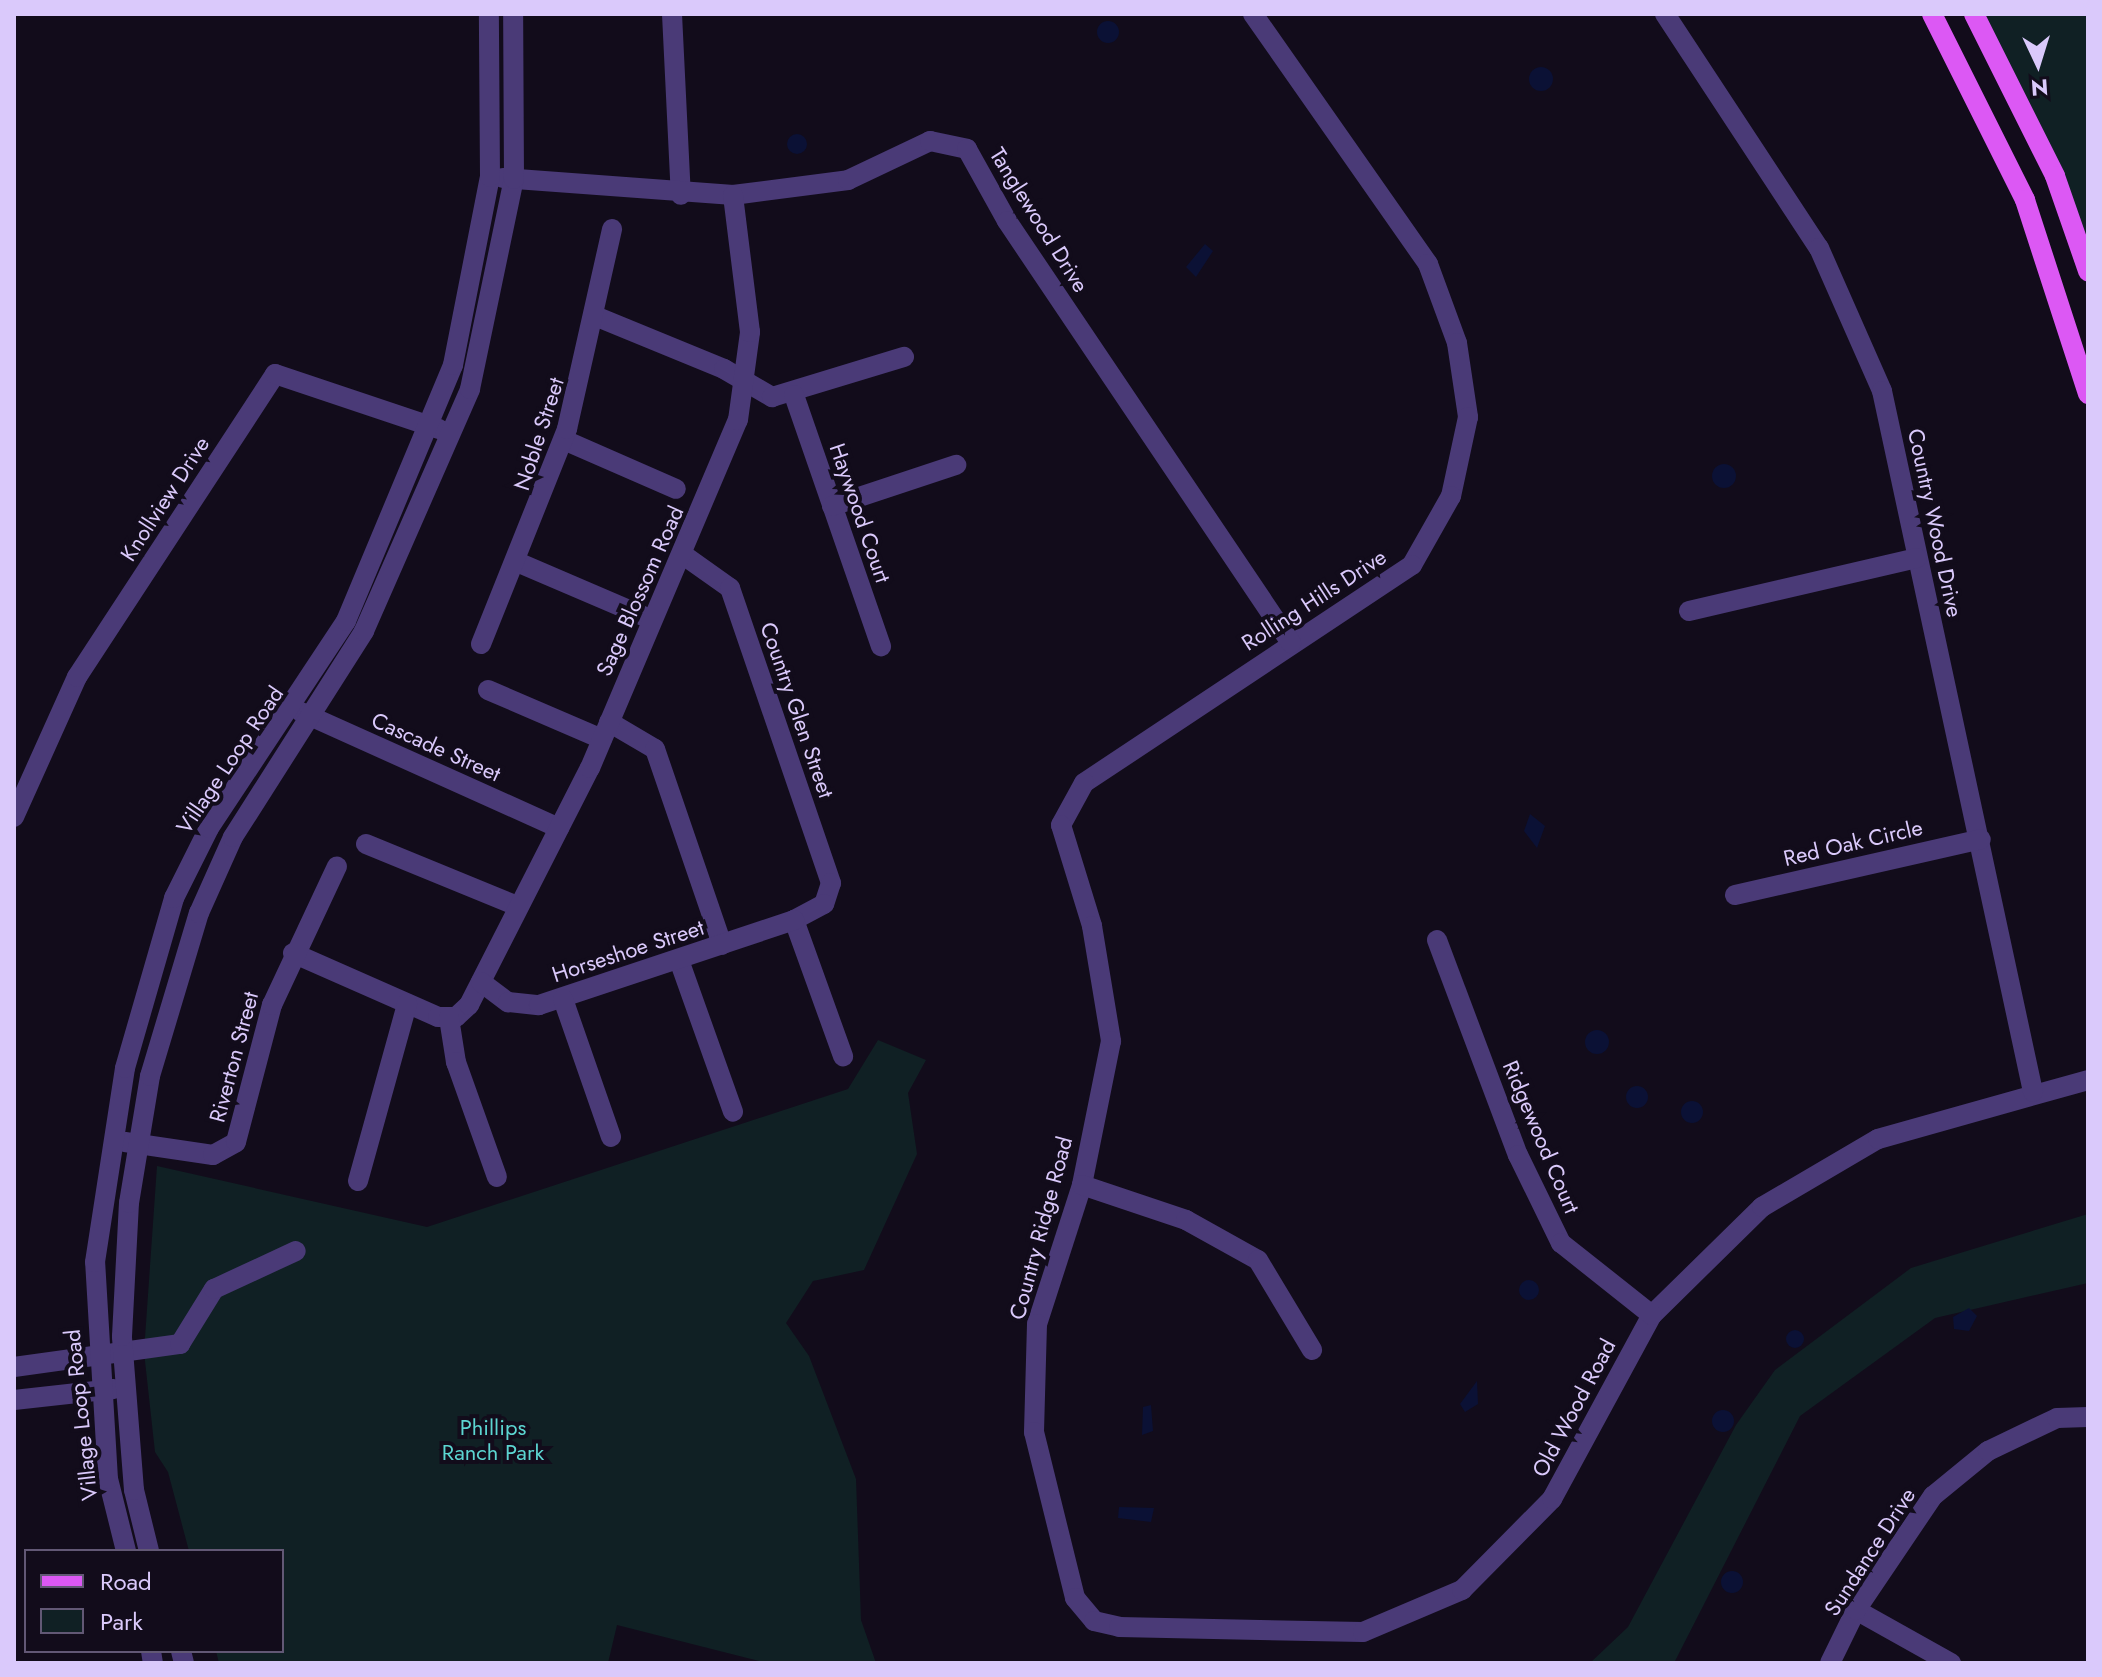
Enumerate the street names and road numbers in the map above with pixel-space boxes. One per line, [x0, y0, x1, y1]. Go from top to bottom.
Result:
street label: Tanglewood Drive [984, 143, 1094, 297]
street label: Noble Street [508, 374, 570, 494]
street label: Country Wood Drive [1902, 426, 1968, 620]
street label: Knollview Drive [115, 432, 215, 566]
street label: Haywood Court [824, 440, 896, 586]
street label: Sage Blossom Road [591, 502, 689, 680]
street label: Rolling Hills Drive [1237, 544, 1391, 656]
street label: Country Glen Street [755, 619, 839, 801]
street label: Village Loop Road [171, 681, 289, 839]
street label: Cascade Street [367, 707, 505, 787]
street label: Red Oak Circle [1781, 814, 1925, 872]
street label: Horseshoe Street [549, 914, 707, 988]
street label: Riverton Street [204, 989, 264, 1125]
street label: Ridgewood Court [1497, 1057, 1585, 1217]
street label: Country Ridge Road [1004, 1134, 1078, 1322]
street label: Village Loop Road [59, 1328, 103, 1502]
street label: Old Wood Road [1527, 1335, 1621, 1481]
street label: Sundance Drive [1819, 1483, 1921, 1621]

